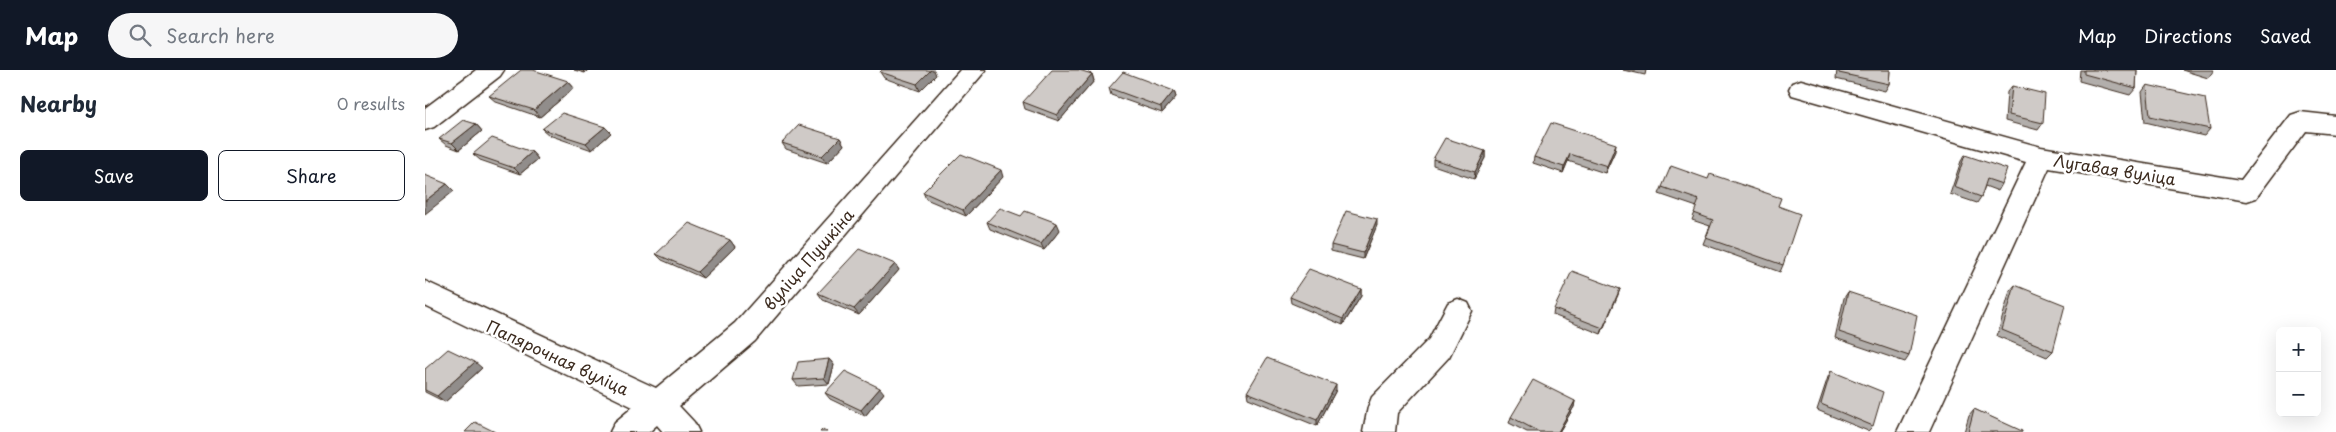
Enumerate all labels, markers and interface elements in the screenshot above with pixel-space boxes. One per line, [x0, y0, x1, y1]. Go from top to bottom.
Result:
search box [108, 13, 458, 58]
text: Map [25, 17, 78, 53]
icon: search [126, 21, 154, 49]
text: Search here [166, 21, 275, 49]
text: Map [2078, 22, 2116, 49]
text: Directions [2144, 22, 2232, 49]
text: Saved [2260, 22, 2311, 49]
text: Nearby [20, 87, 97, 119]
text: 0 results [337, 91, 405, 115]
street label: Лугавая вуліца [2052, 148, 2178, 191]
button: Save [20, 150, 208, 201]
button: Share [218, 150, 405, 201]
street label: вуліца Пушкіна [757, 203, 859, 315]
street label: Папярочная вуліца [483, 313, 633, 401]
map controls [2276, 327, 2321, 417]
button: + [2276, 327, 2321, 372]
button: − [2276, 372, 2321, 417]

